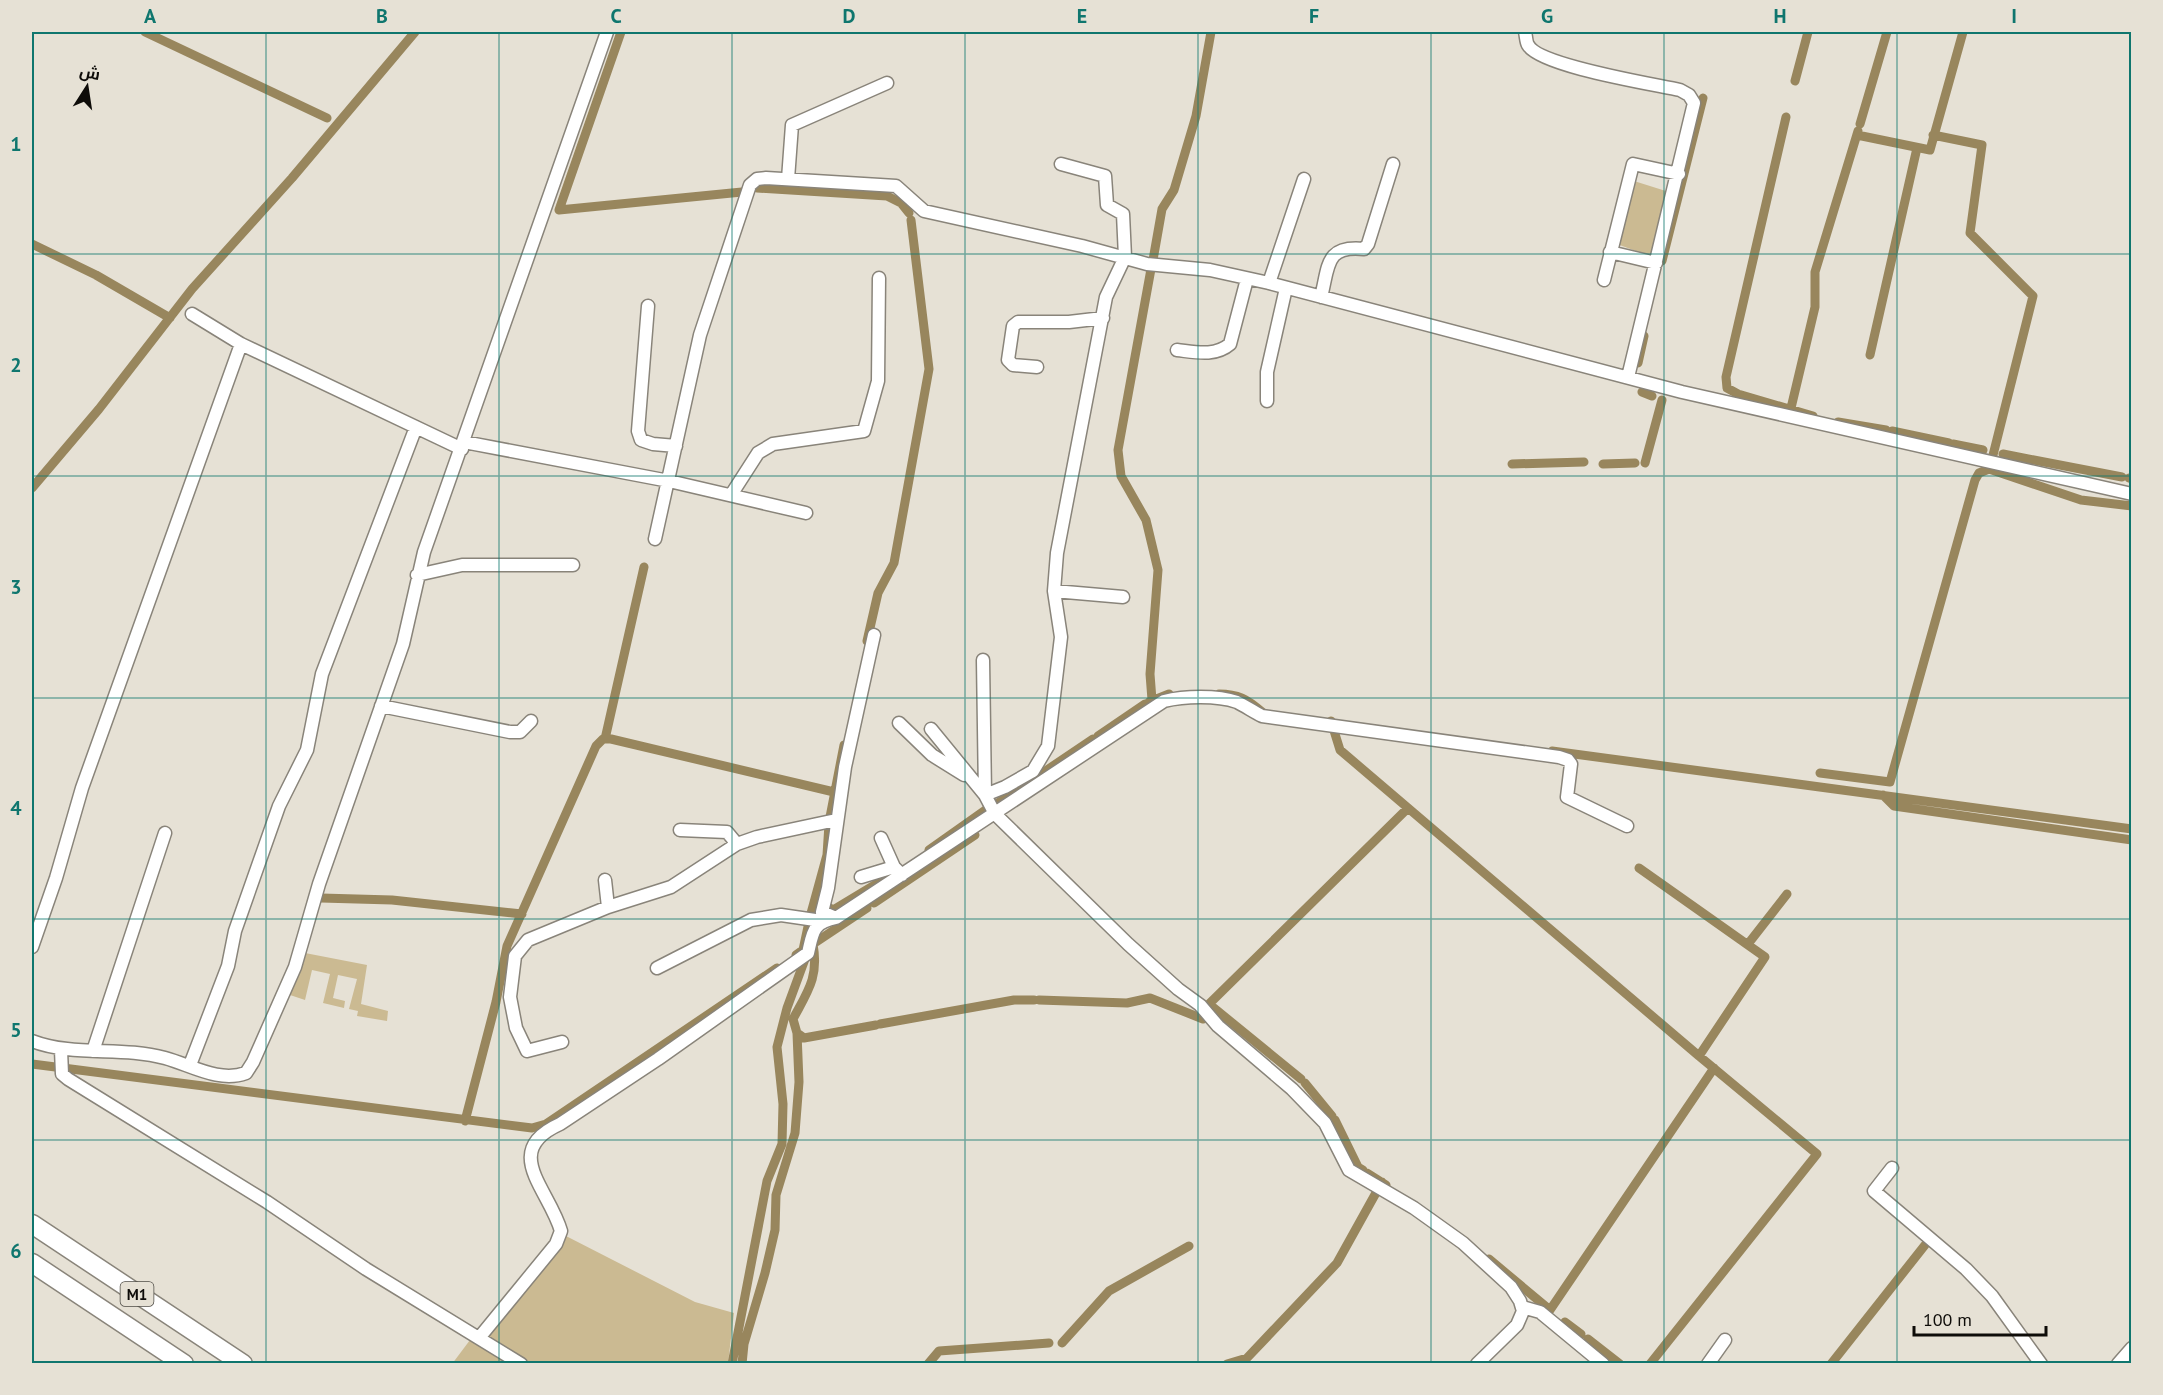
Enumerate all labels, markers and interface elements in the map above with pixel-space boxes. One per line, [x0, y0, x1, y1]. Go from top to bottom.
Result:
text: A [144, 3, 157, 29]
text: B [376, 3, 388, 29]
text: C [610, 3, 622, 29]
text: D [843, 3, 856, 29]
text: E [1077, 3, 1087, 29]
text: F [1309, 3, 1319, 29]
text: G [1541, 3, 1553, 29]
text: H [1773, 3, 1787, 29]
text: I [2011, 3, 2017, 29]
north arrow [57, 57, 117, 117]
text: ش [78, 60, 102, 84]
text: 1 [10, 131, 22, 157]
text: 2 [10, 352, 22, 378]
text: 3 [10, 574, 22, 600]
text: 4 [10, 795, 22, 821]
text: 5 [10, 1017, 22, 1043]
text: 6 [10, 1238, 22, 1264]
road number: M1 [120, 1282, 154, 1306]
scale bar [1914, 1299, 2046, 1337]
text: 100 m [1923, 1308, 1972, 1331]

